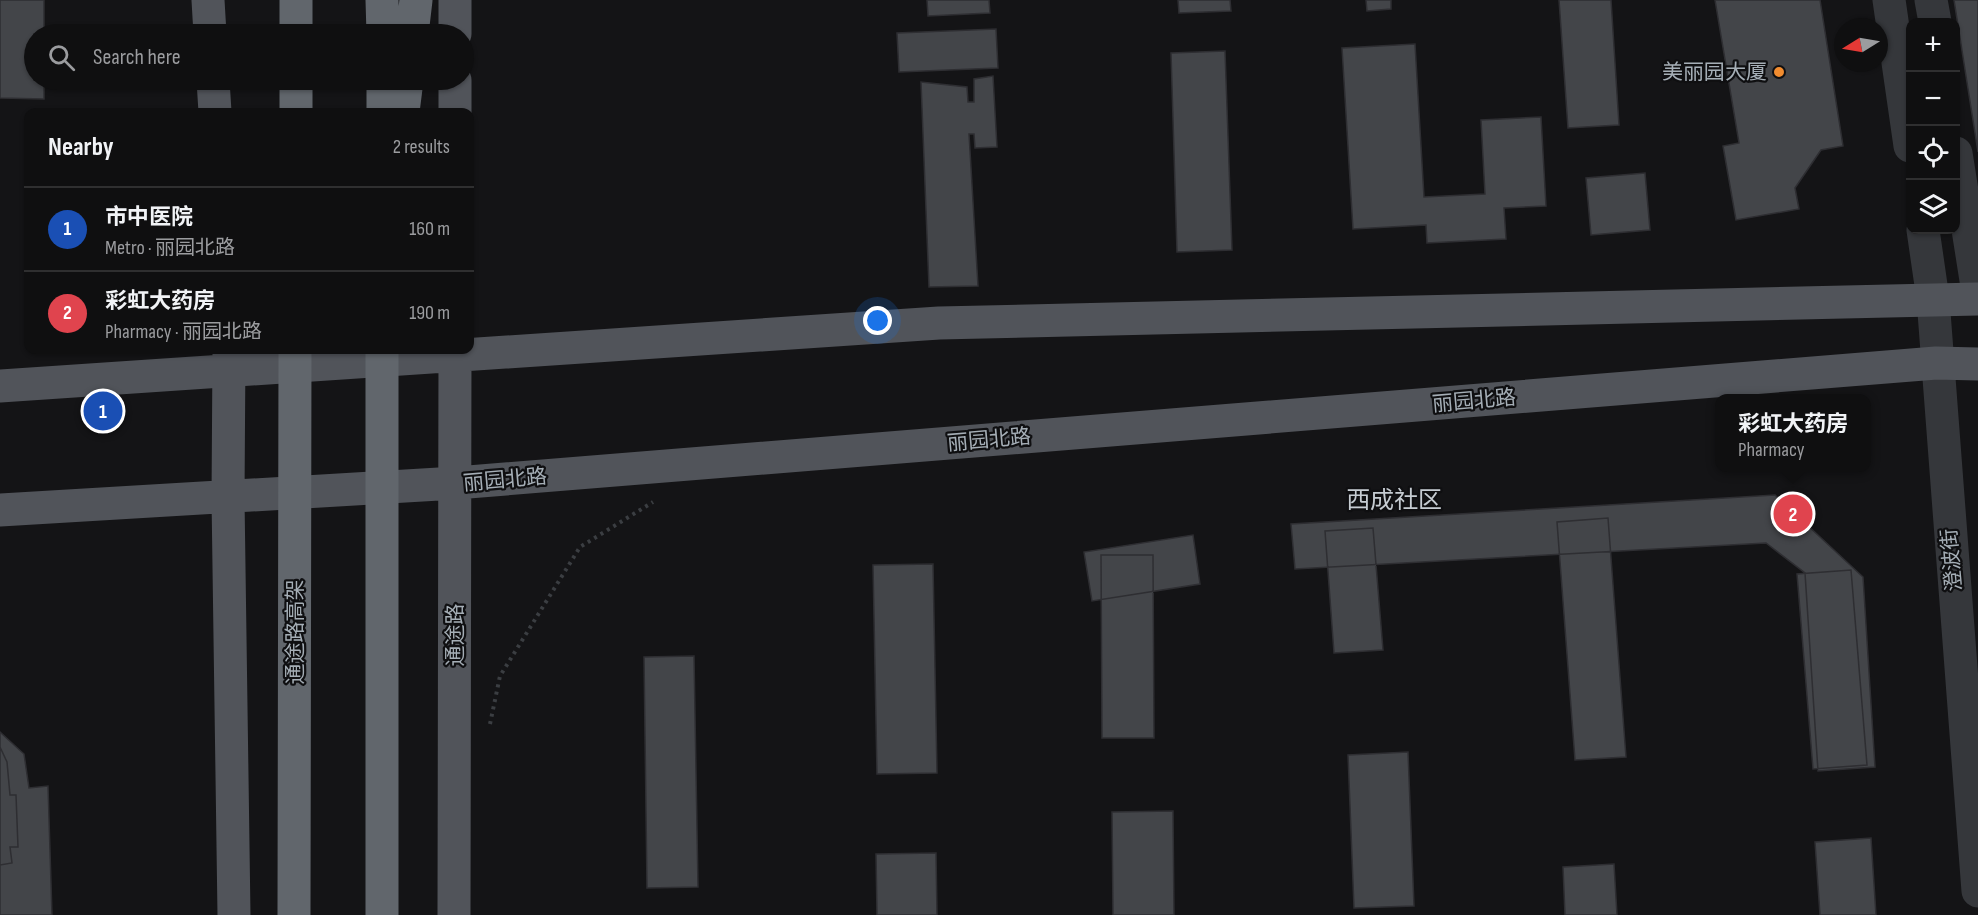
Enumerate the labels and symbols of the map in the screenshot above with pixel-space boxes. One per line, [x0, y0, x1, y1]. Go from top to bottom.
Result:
north arrow [1834, 18, 1888, 72]
place label: 美丽园大厦 [1662, 60, 1767, 85]
marker: 美丽园大厦 [1772, 65, 1786, 79]
your location [863, 306, 892, 335]
street label: 丽园北路 [1431, 385, 1517, 417]
pin: 1 [84, 388, 122, 434]
street label: 丽园北路 [946, 424, 1032, 456]
street label: 丽园北路 [462, 464, 548, 496]
district label: 西成社区 [1346, 486, 1442, 515]
pin: 2 [1774, 492, 1812, 536]
street label: 澄波街 [1937, 528, 1967, 592]
street label: 通途路高架 [283, 580, 308, 685]
street label: 通途路 [443, 604, 468, 667]

